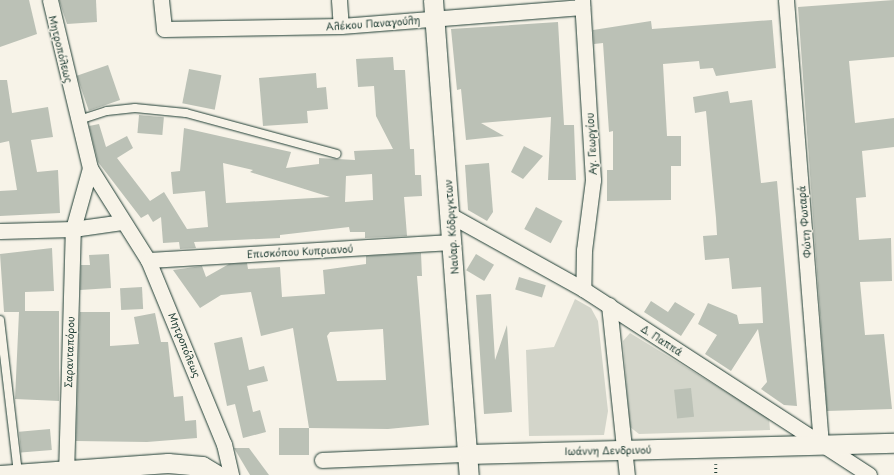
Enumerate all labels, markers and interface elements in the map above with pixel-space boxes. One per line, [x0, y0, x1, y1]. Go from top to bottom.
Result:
street label: Μητροπόλεως [47, 14, 75, 84]
street label: Αλέκου Παναγούλη [325, 14, 421, 32]
street label: Αγ. Γεωργίου [583, 112, 599, 176]
street label: Ναύαρ. Κόδριγκτων [442, 179, 460, 275]
street label: Φώτη Φωταρά [795, 186, 813, 258]
street label: Επισκόπου Κυπριανού [246, 242, 354, 260]
street label: Μητροπόλεως [166, 311, 204, 379]
street label: Σαρανταπόρου [62, 316, 76, 388]
street label: Δ. Παππά [639, 322, 685, 358]
street label: Ιωάννη Δενδρινού [564, 443, 652, 457]

